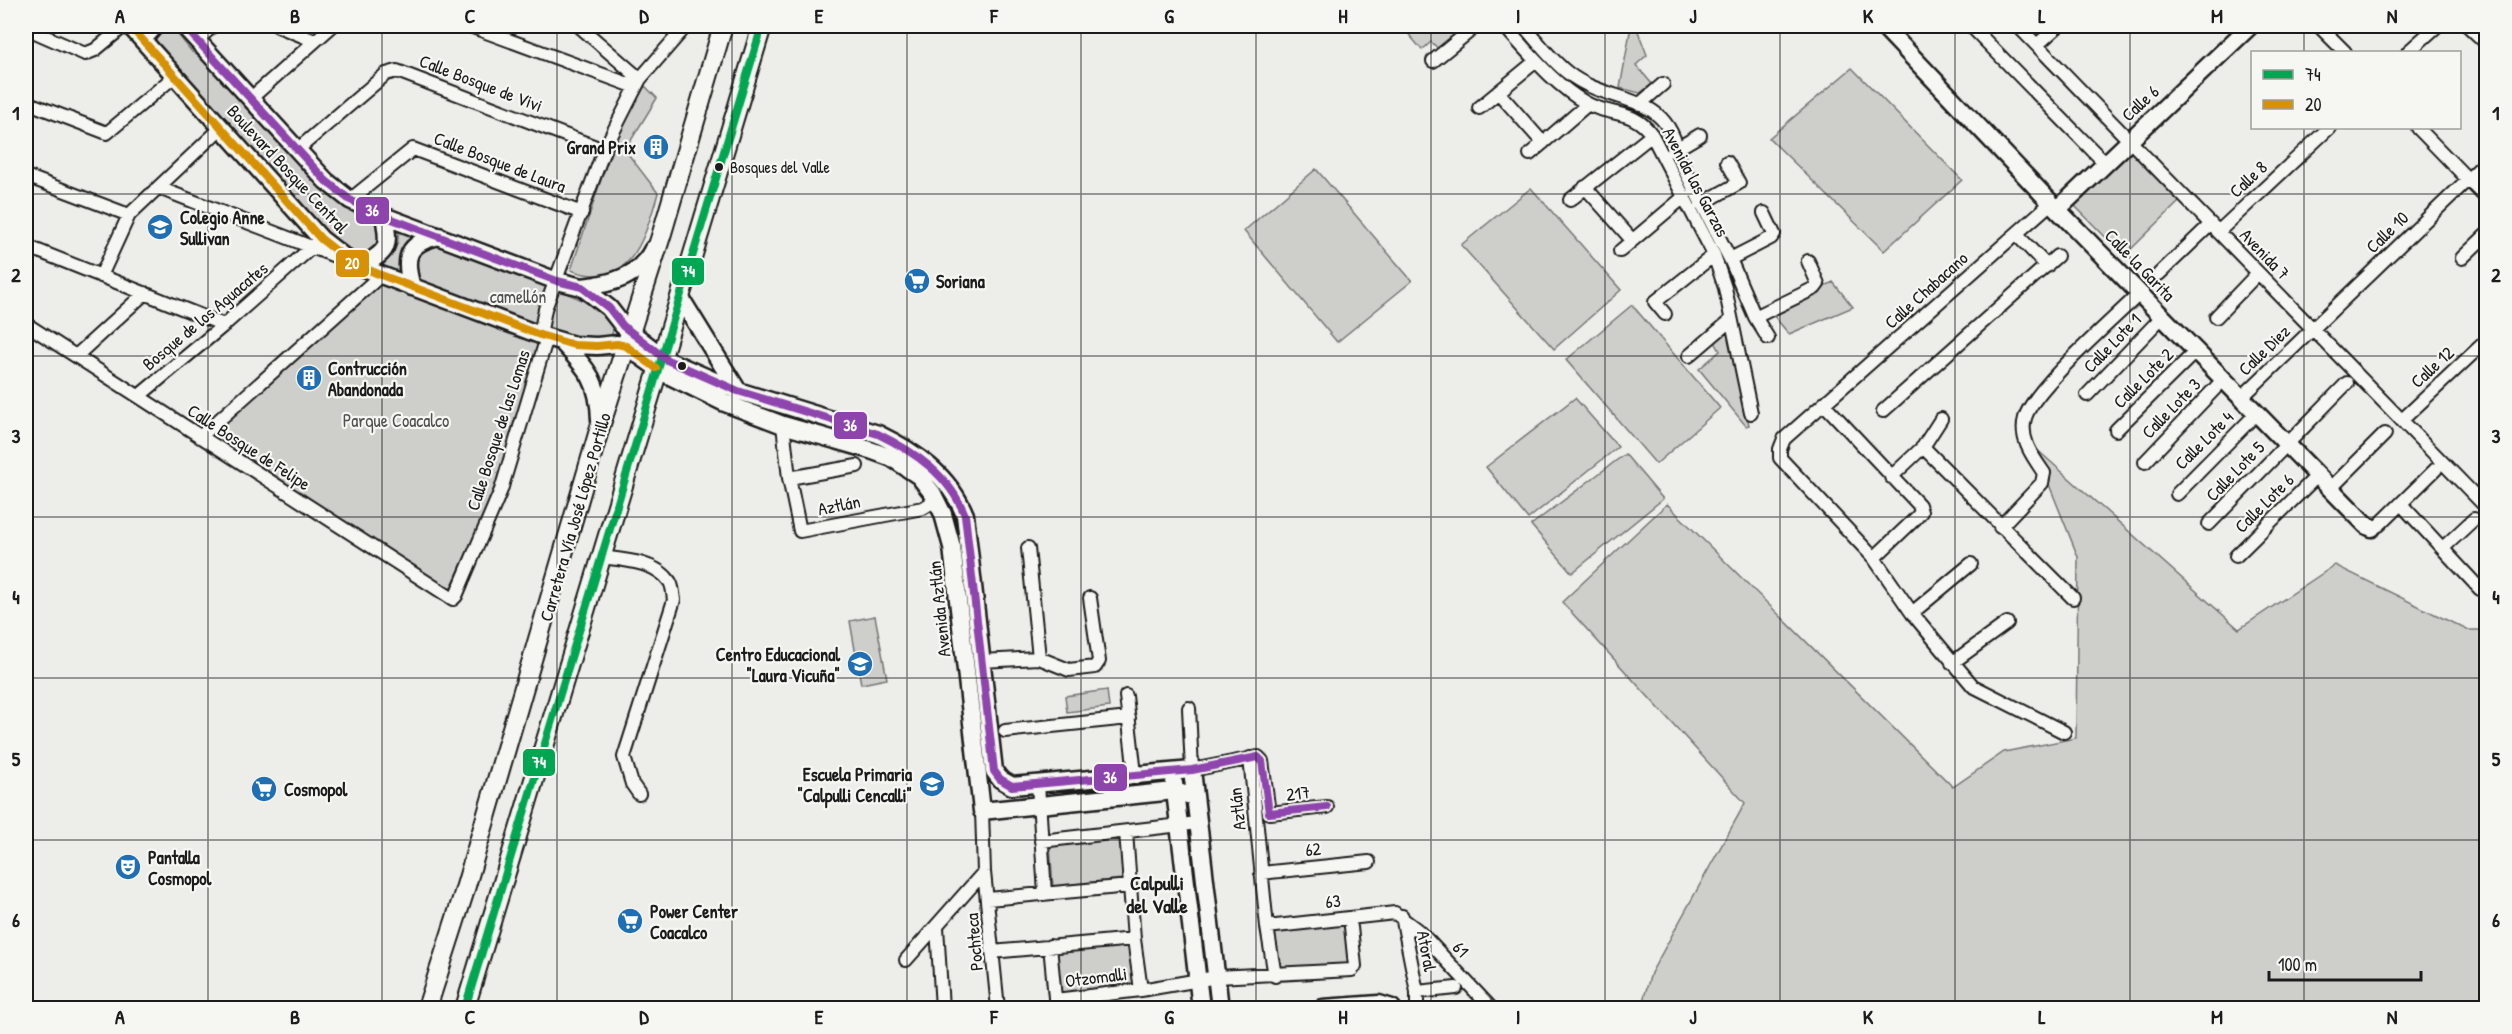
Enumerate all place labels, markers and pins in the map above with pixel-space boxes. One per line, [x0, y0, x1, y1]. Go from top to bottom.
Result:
building icon: Grand Prix [641, 132, 671, 162]
place label: Grand Prix [566, 135, 636, 160]
place label: Bosques del Valle [730, 156, 830, 178]
marker: Bosques del Valle [713, 161, 725, 173]
place label: Colegio Anne Sullivan [180, 205, 266, 251]
school or university icon: Colegio Anne Sullivan [145, 212, 175, 242]
supermarket icon: Soriana [902, 266, 932, 296]
place label: Soriana [936, 269, 986, 294]
place label: Contrucción Abandonada [328, 356, 407, 402]
unlabelled marker [676, 360, 688, 372]
building icon: Contrucción Abandonada [294, 363, 324, 393]
place label: Centro Educacional "Laura Vicuña" [716, 642, 841, 688]
school or university icon: Centro Educacional "Laura Vicuña" [845, 649, 875, 679]
place label: Escuela Primaria "Calpulli Cencalli" [798, 762, 913, 809]
school or university icon: Escuela Primaria "Calpulli Cencalli" [917, 769, 947, 799]
supermarket icon: Cosmopol [249, 774, 279, 804]
place label: Cosmopol [284, 777, 348, 803]
place label: Pantalla Cosmopol [148, 845, 212, 892]
theatre icon: Pantalla Cosmopol [113, 852, 143, 882]
place label: Power Center Coacalco [650, 899, 738, 945]
supermarket icon: Power Center Coacalco [615, 906, 645, 936]

